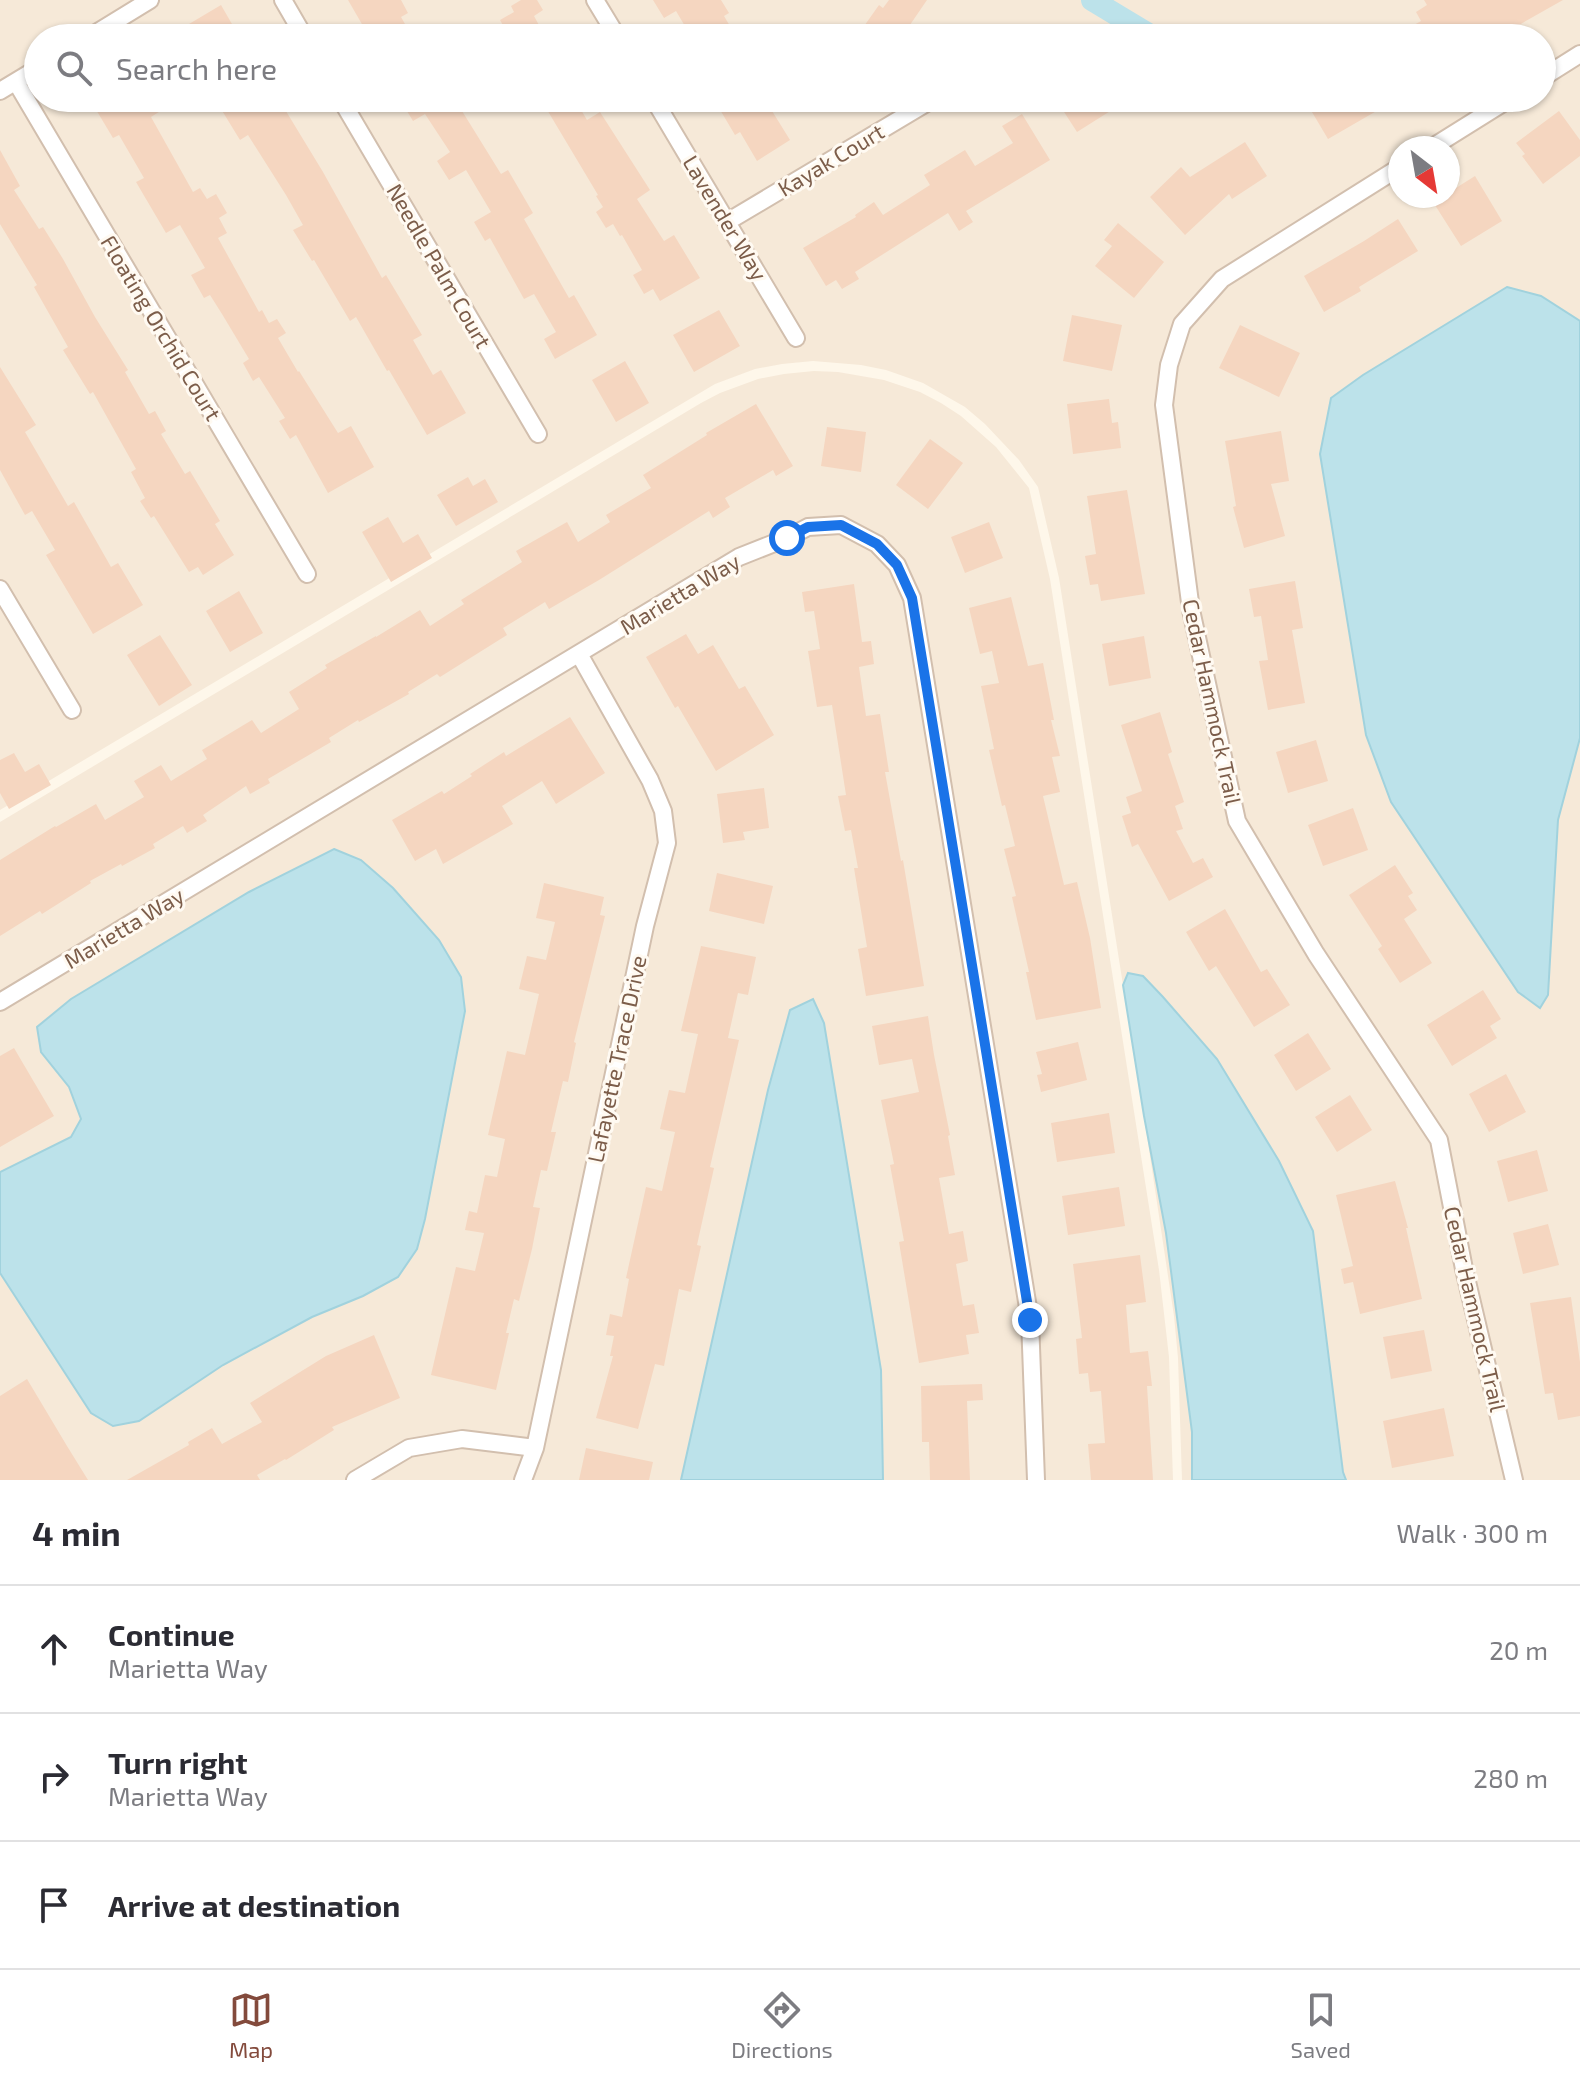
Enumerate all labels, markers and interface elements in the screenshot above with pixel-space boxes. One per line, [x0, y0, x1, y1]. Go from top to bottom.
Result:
search box [24, 24, 1556, 112]
icon: search [52, 46, 96, 90]
text: Search here [116, 50, 277, 86]
street label: Kayak Court [773, 117, 888, 201]
north arrow [1388, 136, 1460, 208]
street label: Lavender Way [678, 150, 774, 285]
street label: Needle Palm Court [382, 179, 497, 352]
street label: Floating Orchid Court [96, 230, 227, 425]
route start [769, 520, 805, 556]
street label: Marietta Way [615, 547, 744, 639]
street label: Cedar Hammock Trail [1178, 596, 1248, 808]
street label: Marietta Way [59, 881, 188, 973]
street label: Lafayette Trace Drive [581, 953, 651, 1165]
street label: Cedar Hammock Trail [1440, 1204, 1512, 1414]
route end [1012, 1302, 1048, 1338]
text: 4 min [32, 1512, 121, 1553]
text: Walk · 300 m [1397, 1517, 1548, 1548]
text: Continue [108, 1616, 235, 1652]
icon: ahead [32, 1627, 76, 1671]
text: 20 m [1489, 1634, 1548, 1665]
text: Marietta Way [108, 1652, 268, 1683]
text: Turn right [108, 1744, 248, 1780]
icon: right [32, 1755, 76, 1799]
text: 280 m [1473, 1762, 1548, 1793]
text: Marietta Way [108, 1780, 268, 1811]
icon: arrive [32, 1883, 76, 1927]
text: Arrive at destination [108, 1887, 400, 1923]
tab: Map [229, 1988, 273, 2062]
tab: Directions [731, 1988, 833, 2062]
tab: Saved [1291, 1988, 1351, 2062]

